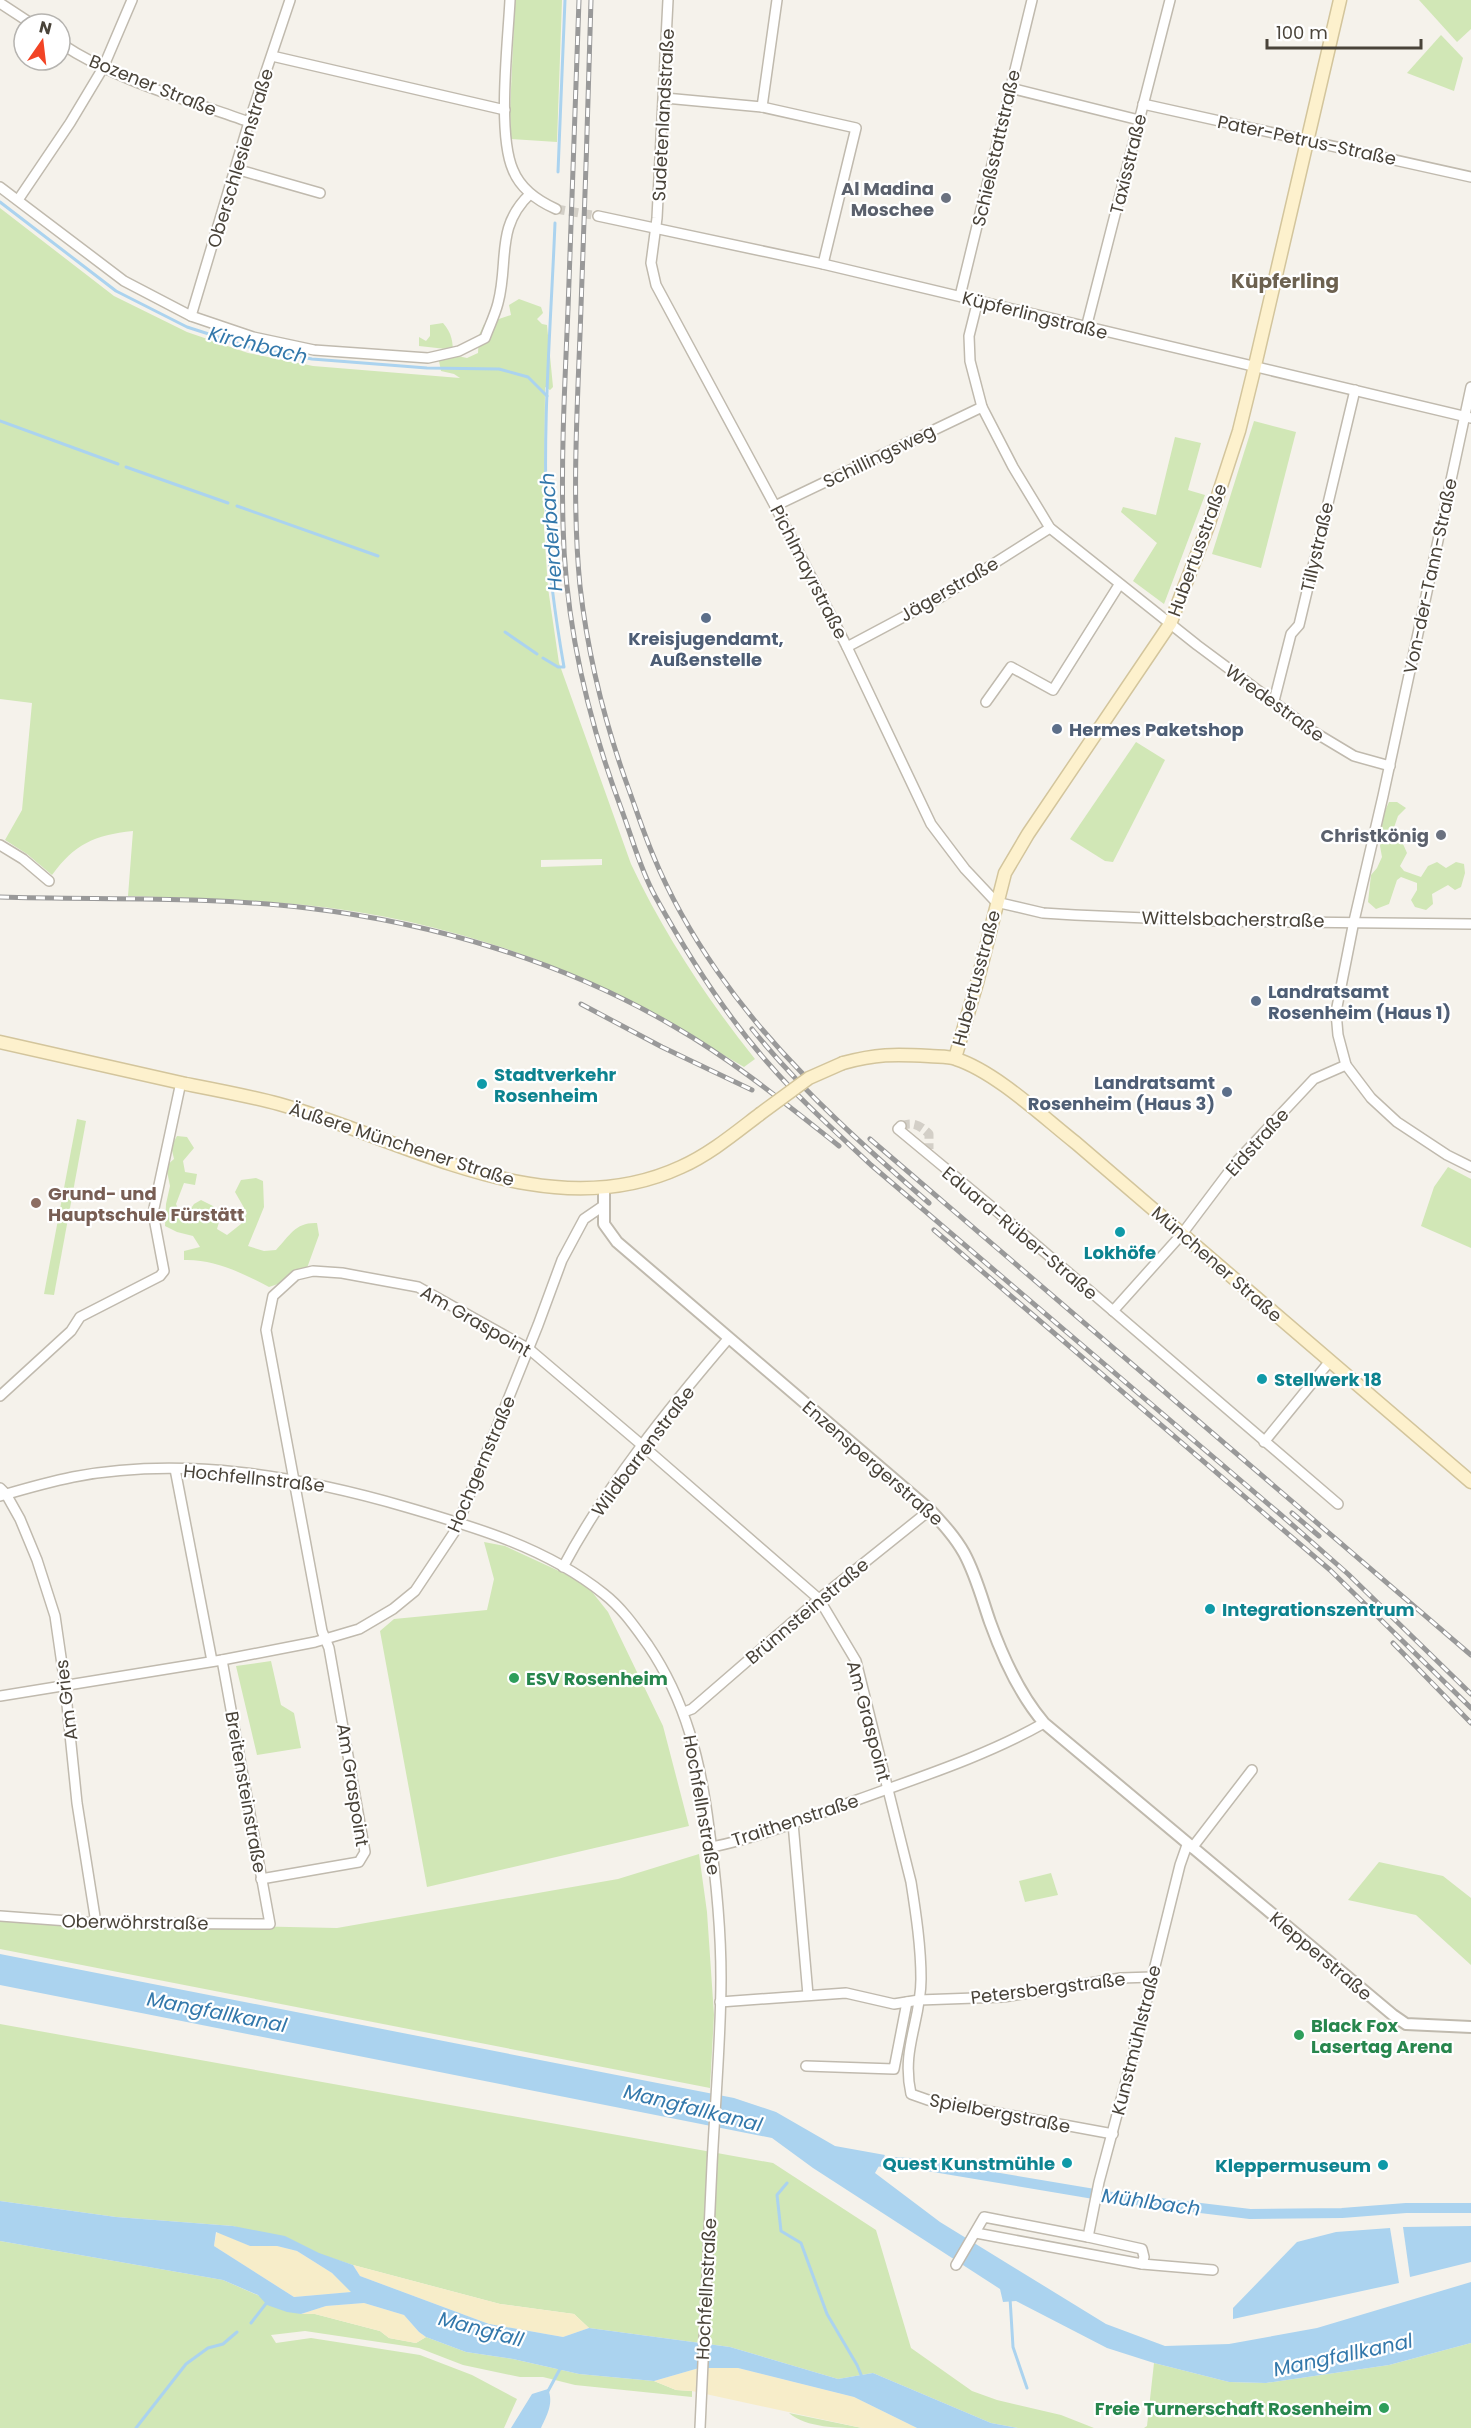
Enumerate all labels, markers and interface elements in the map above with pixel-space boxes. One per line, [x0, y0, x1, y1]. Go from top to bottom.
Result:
north arrow [12, 12, 72, 72]
scale bar [1267, 12, 1422, 50]
text: N [37, 15, 54, 41]
text: 100 m [1276, 20, 1328, 45]
street label: Sudetenlandstraße [646, 28, 680, 202]
street label: Bozener Straße [85, 48, 221, 122]
street label: Oberschlesienstraße [201, 65, 279, 251]
street label: Schießstattstraße [966, 67, 1026, 229]
street label: Pater-Petrus-Straße [1215, 109, 1399, 171]
street label: Taxisstraße [1103, 111, 1153, 217]
place label: Al Madina Moschee [841, 176, 934, 222]
marker: Al Madina Moschee [939, 191, 953, 205]
district label: Küpferling [1231, 267, 1339, 295]
street label: Küpferlingstraße [960, 285, 1110, 345]
water label: Kirchbach [205, 319, 311, 371]
street label: Schillingsweg [819, 418, 939, 494]
water label: Herderbach [533, 472, 569, 592]
street label: Von-der-Tann-Straße [1397, 476, 1463, 676]
street label: Hubertusstraße [1161, 480, 1233, 620]
street label: Tillystraße [1295, 500, 1339, 594]
street label: Pichlmayrstraße [764, 501, 854, 643]
street label: Jägerstraße [895, 551, 1003, 627]
marker: Kreisjugendamt, Außenstelle [699, 611, 713, 625]
place label: Kreisjugendamt, Außenstelle [628, 626, 784, 672]
street label: Wredestraße [1220, 658, 1330, 748]
place label: Hermes Paketshop [1069, 717, 1244, 742]
marker: Hermes Paketshop [1050, 722, 1064, 736]
place label: Christkönig [1321, 823, 1429, 848]
marker: Christkönig [1434, 828, 1448, 842]
street label: Wittelsbacherstraße [1141, 905, 1325, 933]
street label: Hubertusstraße [946, 907, 1006, 1049]
place label: Landratsamt Rosenheim (Haus 1) [1268, 979, 1451, 1025]
marker: Landratsamt Rosenheim (Haus 1) [1249, 994, 1263, 1008]
place label: Stadtverkehr Rosenheim [494, 1062, 617, 1108]
place label: Landratsamt Rosenheim (Haus 3) [1028, 1070, 1215, 1116]
marker: Stadtverkehr Rosenheim [475, 1077, 489, 1091]
marker: Landratsamt Rosenheim (Haus 3) [1220, 1085, 1234, 1099]
street label: Äußere Münchener Straße [286, 1096, 518, 1192]
street label: Eidstraße [1220, 1102, 1294, 1182]
street label: Eduard-Rüber-Straße [937, 1161, 1103, 1305]
place label: Grund- und Hauptschule Fürstätt [48, 1181, 244, 1227]
marker: Grund- und Hauptschule Fürstätt [29, 1196, 43, 1210]
street label: Münchener Straße [1146, 1200, 1288, 1328]
marker: Lokhöfe [1113, 1225, 1127, 1239]
place label: Lokhöfe [1084, 1240, 1156, 1265]
street label: Am Graspoint [416, 1279, 536, 1363]
place label: Stellwerk 18 [1274, 1367, 1382, 1392]
marker: Stellwerk 18 [1255, 1372, 1269, 1386]
street label: Wildbarrenstraße [586, 1381, 700, 1521]
street label: Hochgernstraße [441, 1392, 521, 1536]
street label: Enzenspergerstraße [797, 1395, 949, 1531]
street label: Hochfellnstraße [182, 1458, 326, 1498]
street label: Brünnsteinstraße [740, 1552, 874, 1670]
place label: Integrationszentrum [1222, 1597, 1415, 1622]
marker: Integrationszentrum [1203, 1602, 1217, 1616]
street label: Am Gries [49, 1658, 83, 1742]
street label: Am Graspoint [841, 1658, 897, 1784]
place label: ESV Rosenheim [526, 1666, 668, 1691]
marker: ESV Rosenheim [507, 1671, 521, 1685]
street label: Breitensteinstraße [219, 1709, 273, 1875]
street label: Am Graspoint [331, 1722, 375, 1848]
street label: Hochfellnstraße [677, 1733, 727, 1877]
street label: Traithenstraße [728, 1788, 862, 1852]
street label: Klepperstraße [1264, 1906, 1378, 2006]
street label: Oberwöhrstraße [61, 1908, 209, 1936]
street label: Kunstmühlstraße [1105, 1962, 1167, 2118]
street label: Petersbergstraße [969, 1966, 1127, 2010]
water label: Mangfallkanal [145, 1985, 289, 2039]
place label: Black Fox Lasertag Arena [1311, 2013, 1453, 2059]
marker: Black Fox Lasertag Arena [1292, 2028, 1306, 2042]
water label: Mangfallkanal [621, 2077, 765, 2139]
street label: Spielbergstraße [927, 2087, 1073, 2139]
place label: Quest Kunstmühle [883, 2151, 1055, 2176]
place label: Kleppermuseum [1215, 2153, 1371, 2178]
marker: Quest Kunstmühle [1060, 2156, 1074, 2170]
marker: Kleppermuseum [1376, 2158, 1390, 2172]
water label: Mühlbach [1100, 2181, 1202, 2223]
street label: Hochfellnstraße [690, 2217, 722, 2361]
water label: Mangfall [435, 2304, 527, 2354]
water label: Mangfallkanal [1271, 2327, 1415, 2383]
place label: Freie Turnerschaft Rosenheim [1095, 2396, 1372, 2421]
marker: Freie Turnerschaft Rosenheim [1377, 2401, 1391, 2415]

